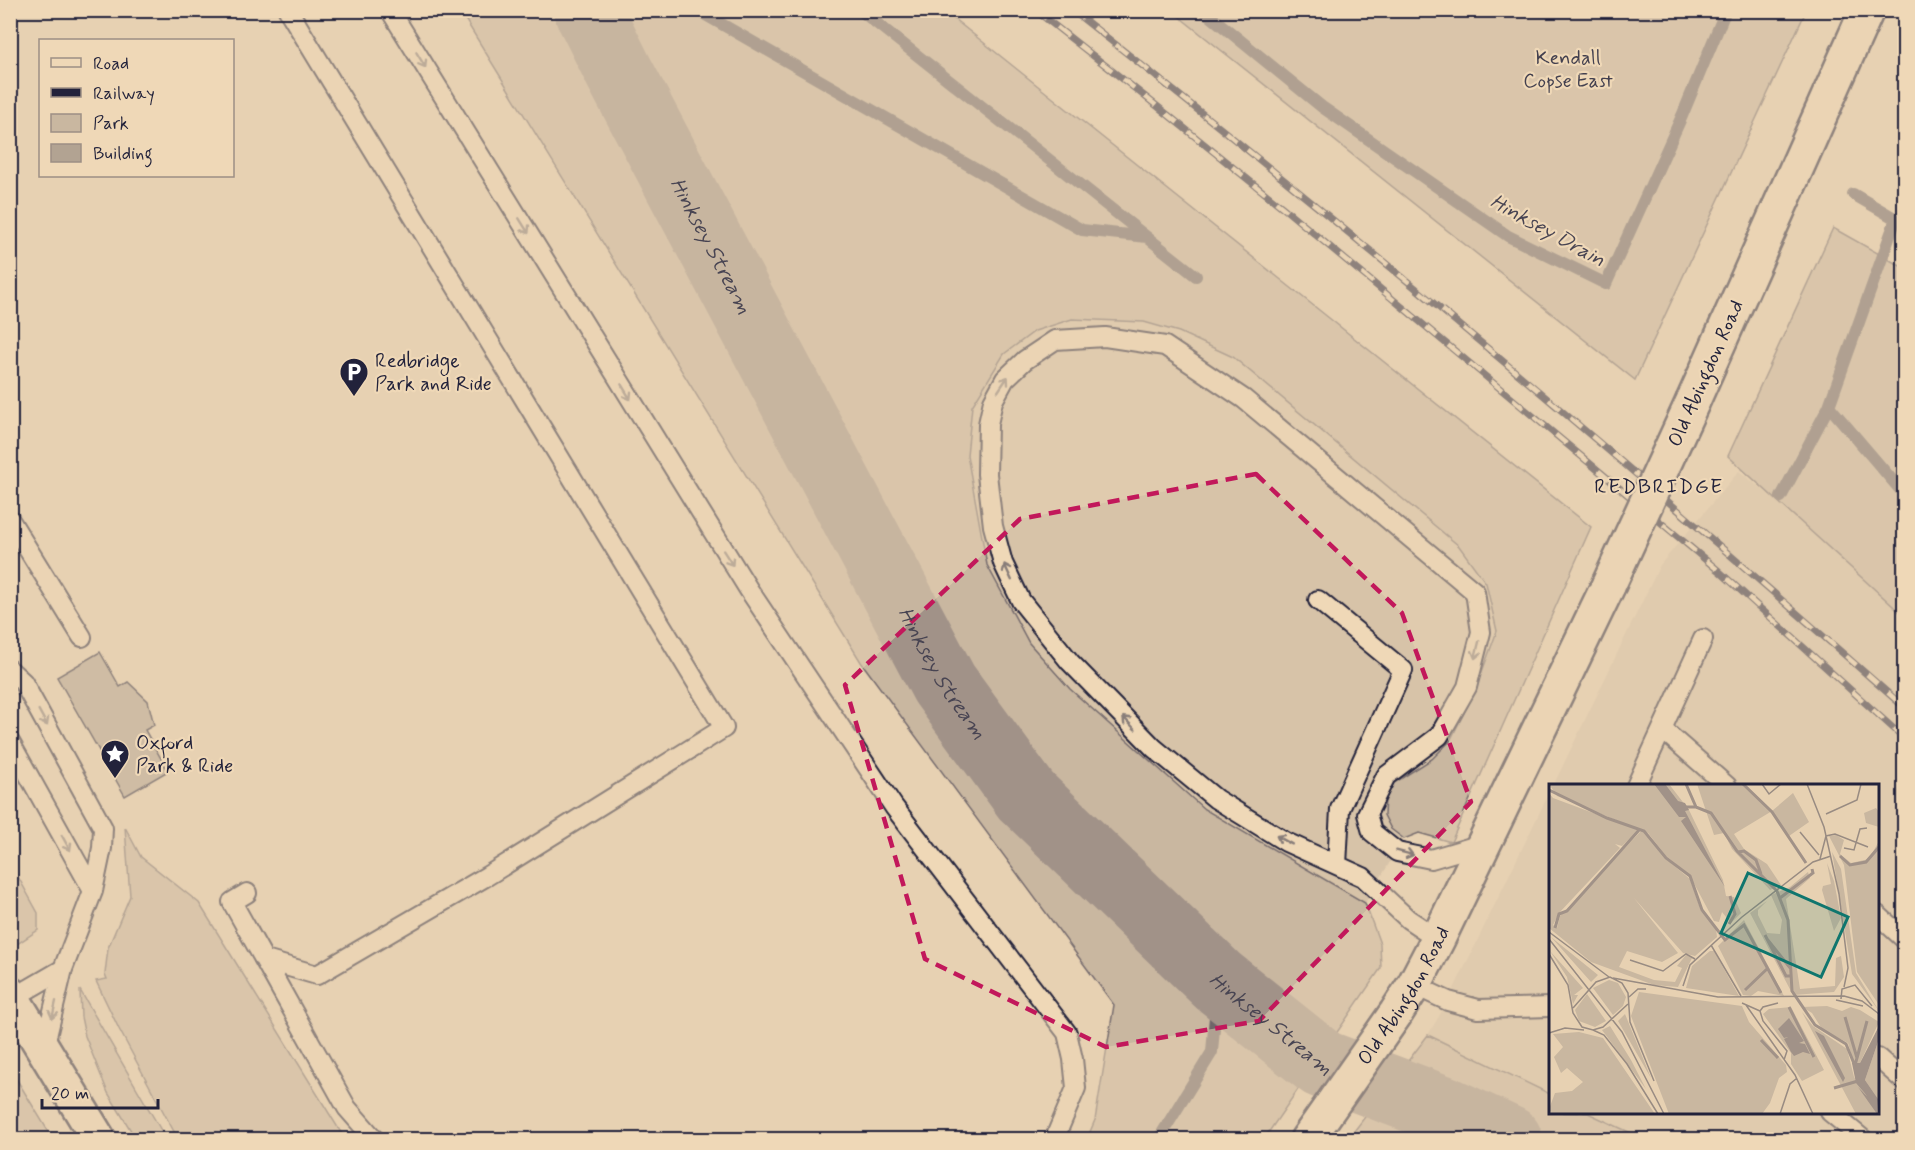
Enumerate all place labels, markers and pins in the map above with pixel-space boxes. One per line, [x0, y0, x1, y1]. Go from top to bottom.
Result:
place label: Redbridge Park and Ride [375, 348, 492, 398]
parking icon: Redbridge Park and Ride [338, 356, 370, 398]
place label: Oxford Park & Ride [136, 730, 233, 780]
place icon: Oxford Park & Ride [99, 738, 131, 780]

